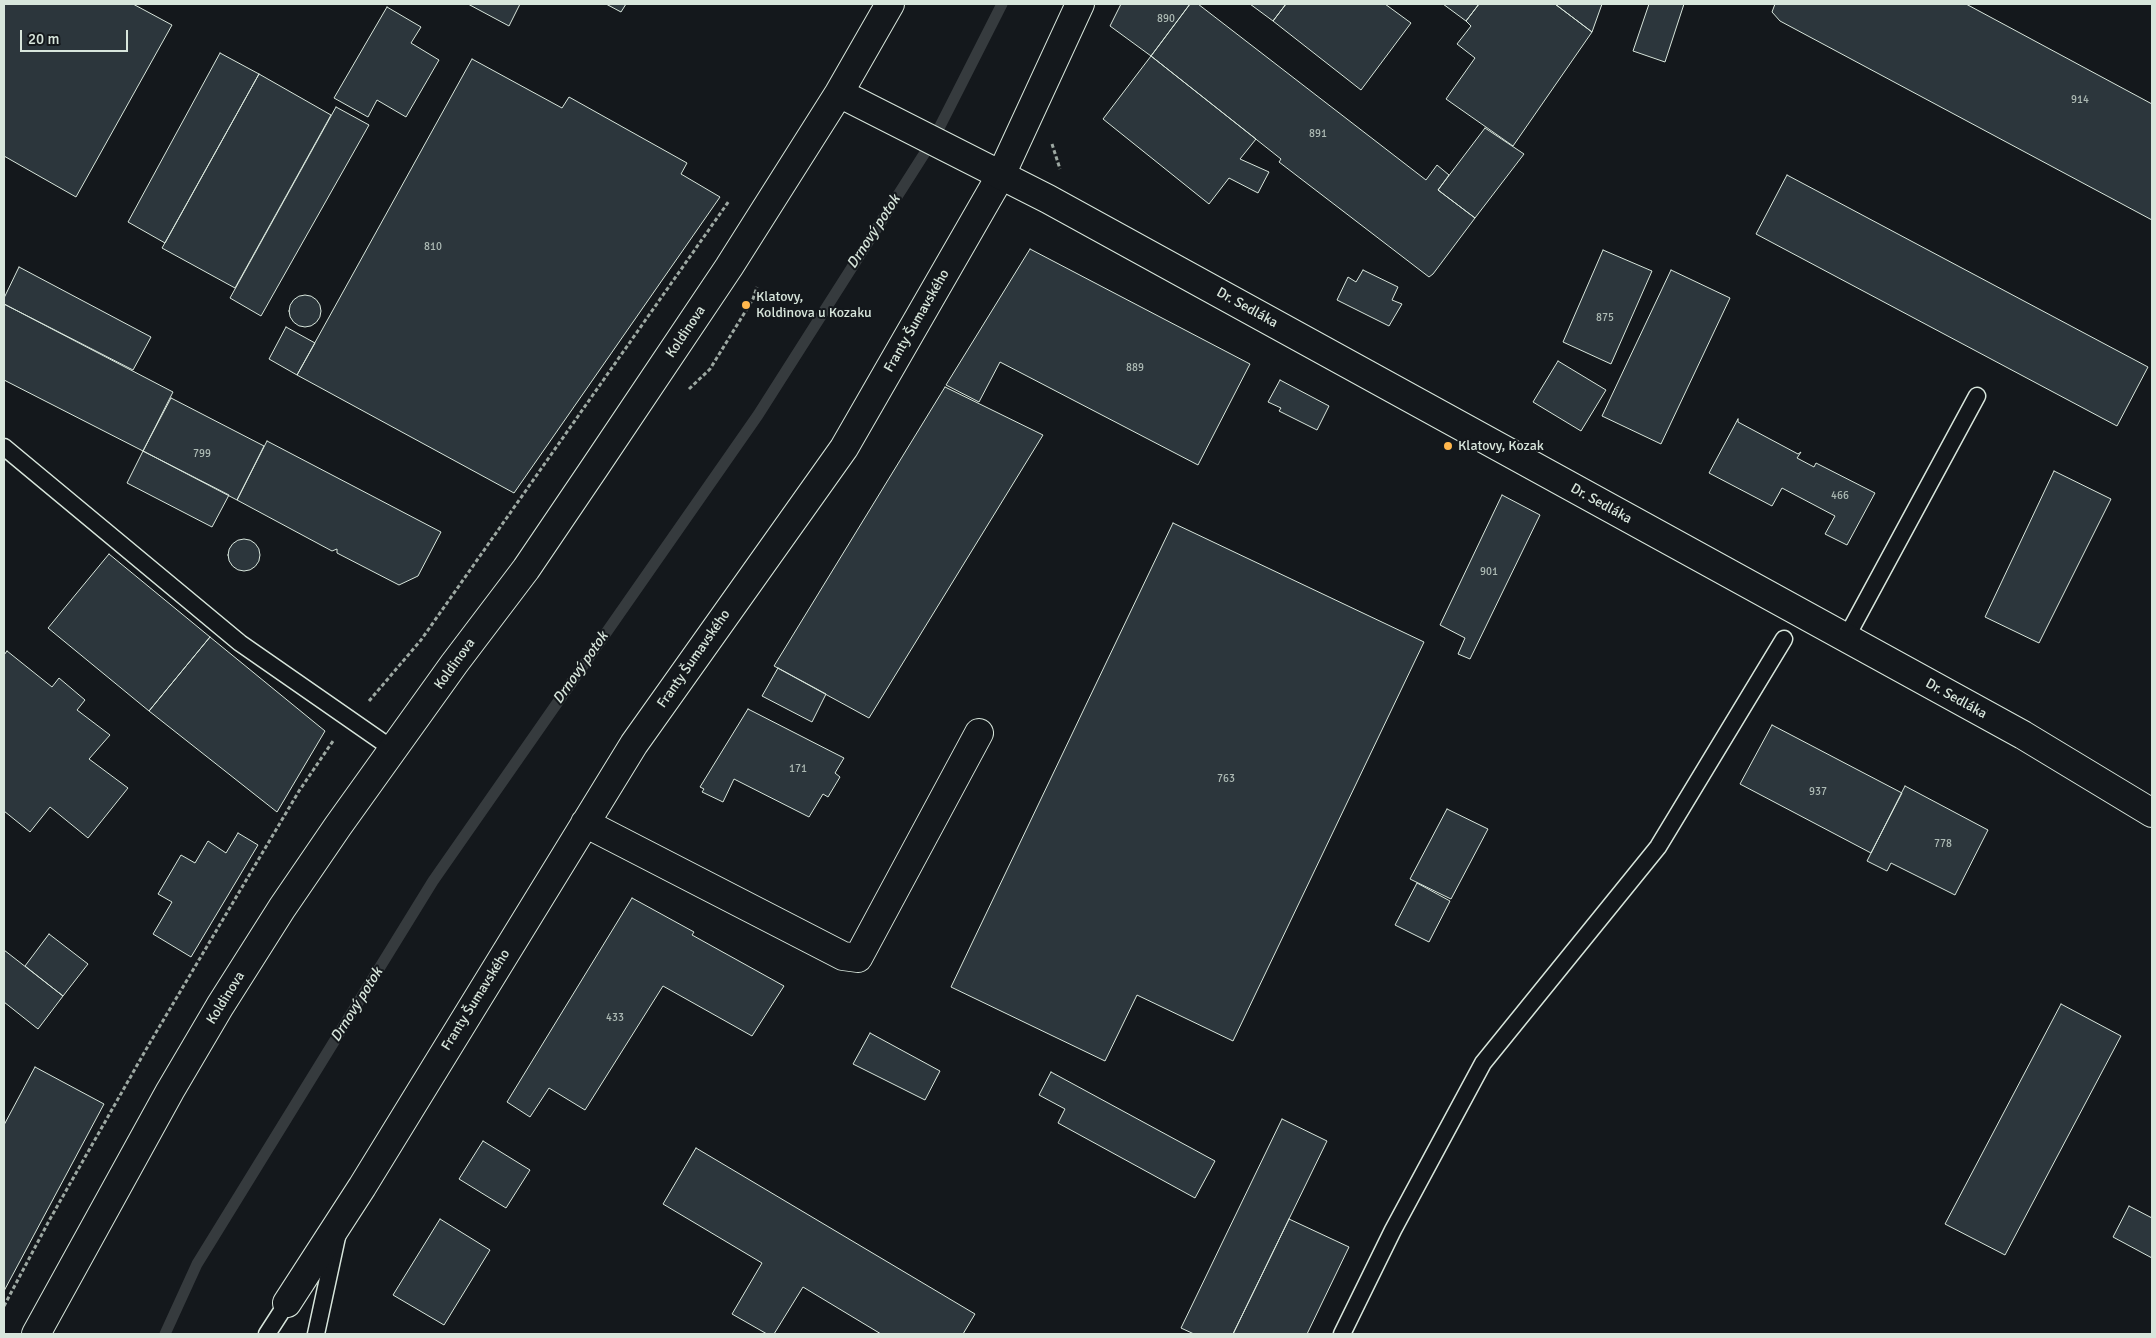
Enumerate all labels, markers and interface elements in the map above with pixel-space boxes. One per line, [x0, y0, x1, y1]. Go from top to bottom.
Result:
house number: 890 [1157, 12, 1175, 26]
scale bar [22, 20, 130, 52]
text: 20 m [28, 30, 59, 48]
house number: 914 [2071, 93, 2089, 107]
house number: 891 [1309, 127, 1327, 141]
water label: Drnový potok [844, 192, 904, 272]
house number: 810 [424, 240, 442, 254]
street label: Franty Šumavského [881, 267, 953, 375]
street label: Dr. Sedláka [1213, 284, 1281, 332]
place label: Klatovy, Koldinova u Kozaku [756, 289, 872, 322]
marker: Klatovy, Koldinova u Kozaku [740, 299, 752, 311]
street label: Koldinova [663, 303, 709, 361]
house number: 875 [1596, 311, 1614, 325]
house number: 889 [1126, 361, 1144, 375]
place label: Klatovy, Kozak [1458, 438, 1544, 454]
marker: Klatovy, Kozak [1442, 440, 1454, 452]
house number: 799 [193, 447, 211, 461]
street label: Dr. Sedláka [1567, 480, 1635, 528]
house number: 466 [1831, 489, 1849, 503]
house number: 901 [1480, 565, 1498, 579]
street label: Franty Šumavského [654, 607, 734, 711]
water label: Drnový potok [549, 628, 613, 708]
street label: Koldinova [431, 635, 479, 693]
street label: Dr. Sedláka [1922, 675, 1990, 723]
house number: 171 [789, 762, 807, 776]
house number: 763 [1217, 772, 1235, 786]
house number: 937 [1809, 785, 1827, 799]
house number: 778 [1934, 837, 1952, 851]
street label: Franty Šumavského [438, 946, 514, 1054]
water label: Drnový potok [327, 964, 387, 1046]
street label: Koldinova [203, 969, 249, 1027]
house number: 433 [606, 1011, 624, 1025]

